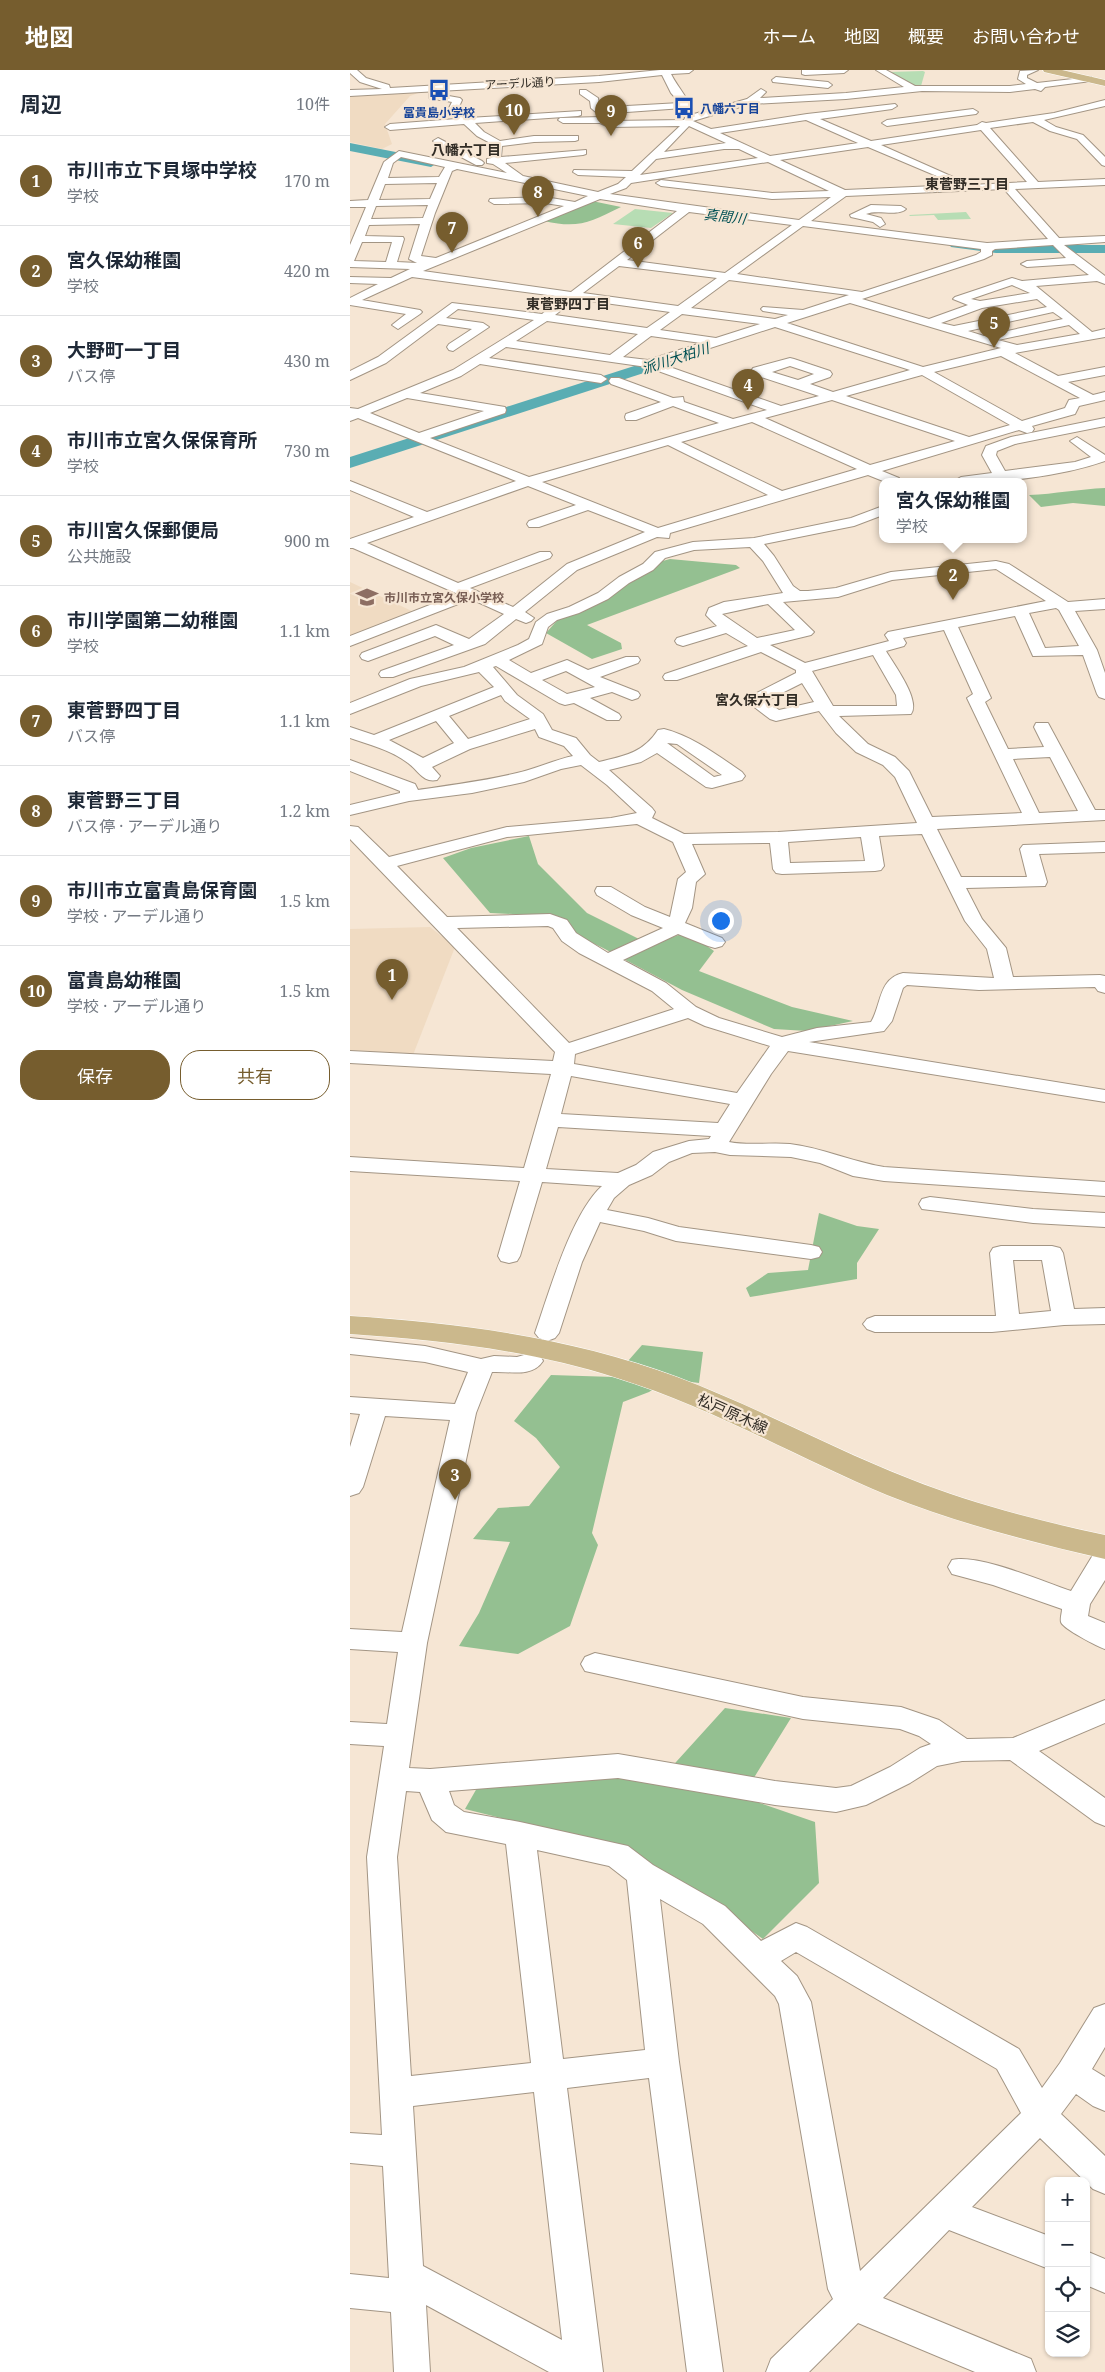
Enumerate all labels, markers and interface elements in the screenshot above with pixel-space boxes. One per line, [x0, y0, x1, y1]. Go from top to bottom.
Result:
text: 地図 [25, 20, 73, 53]
text: ホーム [763, 24, 816, 48]
text: 地図 [844, 24, 880, 48]
text: 概要 [908, 24, 944, 48]
text: お問い合わせ [972, 24, 1080, 48]
street label: アーデル通り [484, 73, 556, 93]
bus stop icon: 冨貴島小学校 [426, 77, 452, 103]
text: 周辺 [20, 90, 62, 118]
text: 10件 [296, 93, 330, 115]
pin: 10 [498, 94, 530, 135]
pin: 9 [595, 95, 627, 136]
bus stop icon: 八幡六丁目 [671, 95, 697, 121]
place label: 八幡六丁目 [700, 100, 760, 117]
place label: 冨貴島小学校 [403, 104, 475, 121]
district label: 八幡六丁目 [431, 140, 501, 159]
text: 市川市立下貝塚中学校 [67, 157, 257, 183]
text: 1 [31, 170, 41, 192]
text: 170 m [284, 170, 330, 192]
district label: 東菅野三丁目 [925, 174, 1009, 193]
pin: 8 [522, 176, 554, 217]
text: 学校 [67, 185, 99, 207]
water label: 真間川 [703, 204, 749, 228]
pin: 7 [436, 212, 468, 253]
pin: 6 [622, 227, 654, 268]
text: 宮久保幼稚園 [67, 247, 181, 273]
text: 2 [31, 260, 41, 282]
text: 420 m [284, 260, 330, 282]
text: 学校 [67, 275, 99, 297]
district label: 東菅野四丁目 [526, 294, 610, 313]
pin: 5 [978, 307, 1010, 348]
text: 大野町一丁目 [67, 337, 181, 363]
water label: 派川大柏川 [639, 338, 713, 378]
text: 3 [31, 350, 41, 372]
text: 430 m [284, 350, 330, 372]
text: バス停 [67, 365, 115, 387]
pin: 4 [732, 369, 764, 410]
text: 市川市立宮久保保育所 [67, 427, 257, 453]
text: 4 [31, 440, 41, 462]
text: 730 m [284, 440, 330, 462]
text: 学校 [67, 455, 99, 477]
popup [879, 478, 1027, 543]
text: 宮久保幼稚園 [896, 487, 1010, 513]
text: 学校 [896, 515, 928, 537]
text: 市川宮久保郵便局 [67, 517, 219, 543]
text: 5 [31, 530, 41, 552]
text: 900 m [284, 530, 330, 552]
text: 公共施設 [67, 545, 131, 567]
pin: 2 [937, 559, 969, 600]
school or university icon: 市川市立宮久保小学校 [354, 584, 380, 610]
place label: 市川市立宮久保小学校 [384, 589, 504, 606]
text: 市川学園第二幼稚園 [67, 607, 238, 633]
text: 6 [31, 620, 41, 642]
text: 1.1 km [279, 620, 330, 642]
text: 学校 [67, 635, 99, 657]
district label: 宮久保六丁目 [715, 690, 799, 709]
text: 東菅野四丁目 [67, 697, 181, 723]
text: 7 [31, 710, 41, 732]
text: 1.1 km [279, 710, 330, 732]
text: バス停 [67, 725, 115, 747]
text: 東菅野三丁目 [67, 787, 181, 813]
text: 8 [31, 800, 41, 822]
text: 1.2 km [279, 800, 330, 822]
text: バス停 · アーデル通り [67, 815, 222, 837]
text: 市川市立富貴島保育園 [67, 877, 257, 903]
text: 9 [31, 890, 41, 912]
text: 1.5 km [279, 890, 330, 912]
text: 学校 · アーデル通り [67, 905, 206, 927]
your location [708, 908, 734, 934]
pin: 1 [376, 959, 408, 1000]
text: 富貴島幼稚園 [67, 967, 181, 993]
text: 10 [27, 980, 45, 1002]
text: 1.5 km [279, 980, 330, 1002]
text: 学校 · アーデル通り [67, 995, 206, 1017]
button: 保存 [20, 1050, 170, 1100]
button: 共有 [180, 1050, 330, 1100]
street label: 松戸原木線 [695, 1389, 771, 1437]
pin: 3 [439, 1459, 471, 1500]
map controls [1045, 2177, 1090, 2357]
button: + [1045, 2177, 1090, 2222]
button: − [1045, 2222, 1090, 2267]
button: locate [1045, 2267, 1090, 2312]
button: layers [1045, 2312, 1090, 2357]

